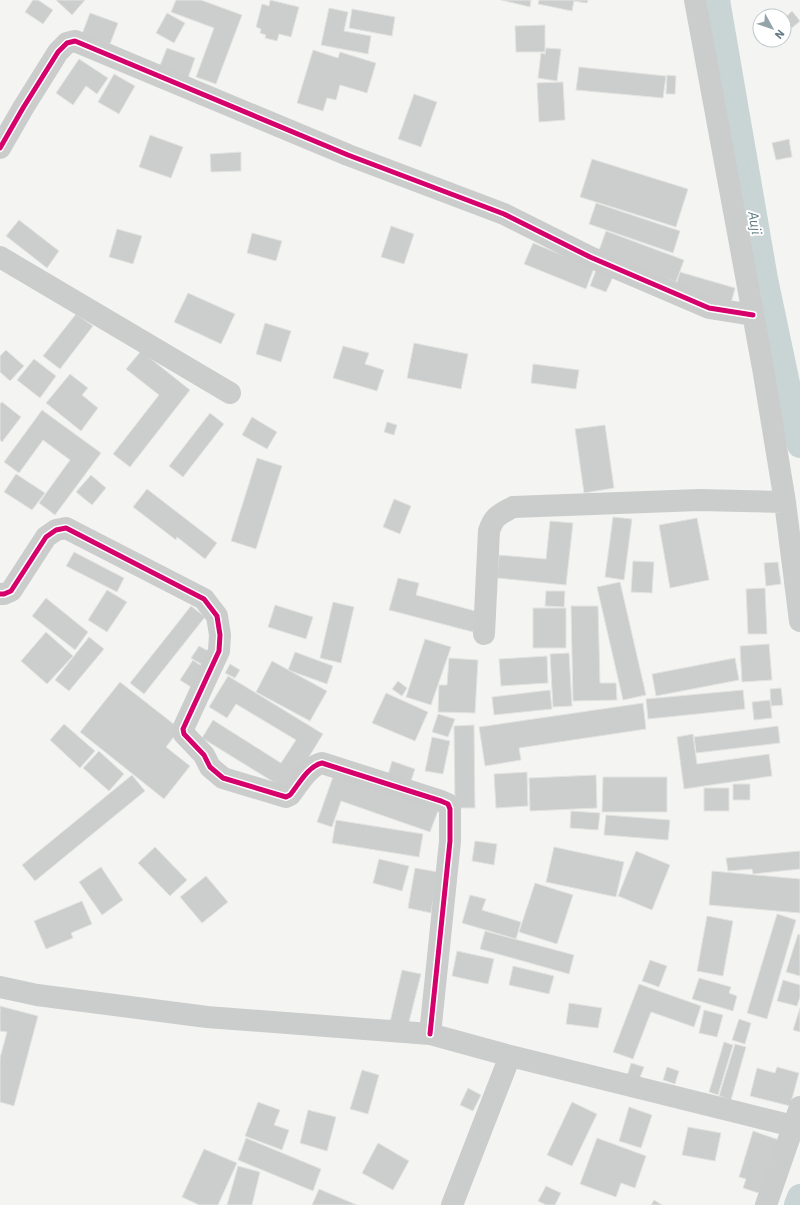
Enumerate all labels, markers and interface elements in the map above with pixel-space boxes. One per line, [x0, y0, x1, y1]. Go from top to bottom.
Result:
north arrow [752, 8, 792, 48]
text: N [772, 27, 788, 42]
water label: Auji [744, 209, 766, 236]

